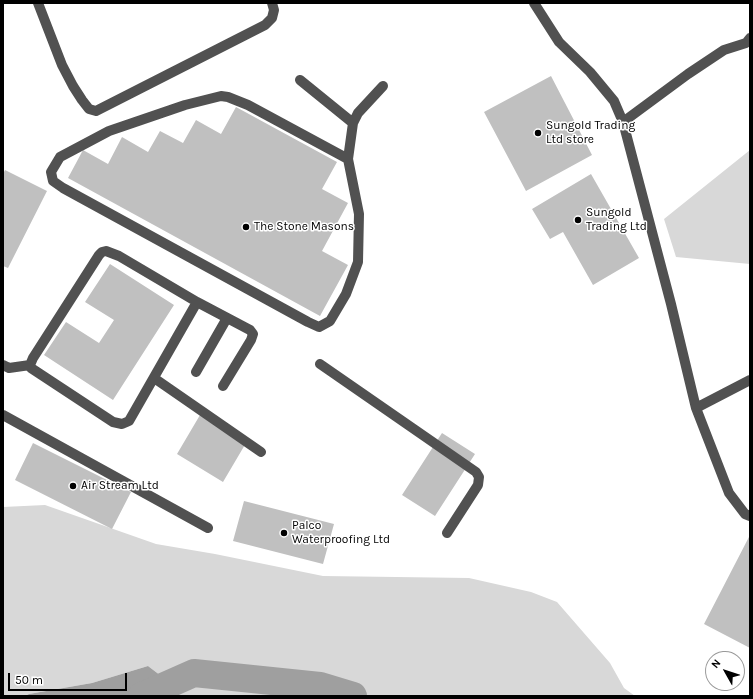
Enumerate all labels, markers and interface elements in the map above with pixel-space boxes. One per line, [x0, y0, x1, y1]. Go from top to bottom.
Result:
place label: Sungold Trading Ltd store [546, 119, 635, 147]
marker: Sungold Trading Ltd store [533, 128, 543, 138]
place label: Sungold Trading Ltd [586, 206, 647, 234]
marker: Sungold Trading Ltd [573, 215, 583, 225]
place label: The Stone Masons [254, 220, 354, 234]
marker: The Stone Masons [241, 222, 251, 232]
place label: Air Stream Ltd [81, 479, 159, 493]
marker: Air Stream Ltd [68, 481, 78, 491]
place label: Palco Waterproofing Ltd [292, 519, 390, 547]
marker: Palco Waterproofing Ltd [279, 528, 289, 538]
north arrow [705, 651, 745, 691]
text: N [709, 657, 724, 671]
scale bar [10, 665, 129, 691]
text: 50 m [15, 673, 43, 687]

